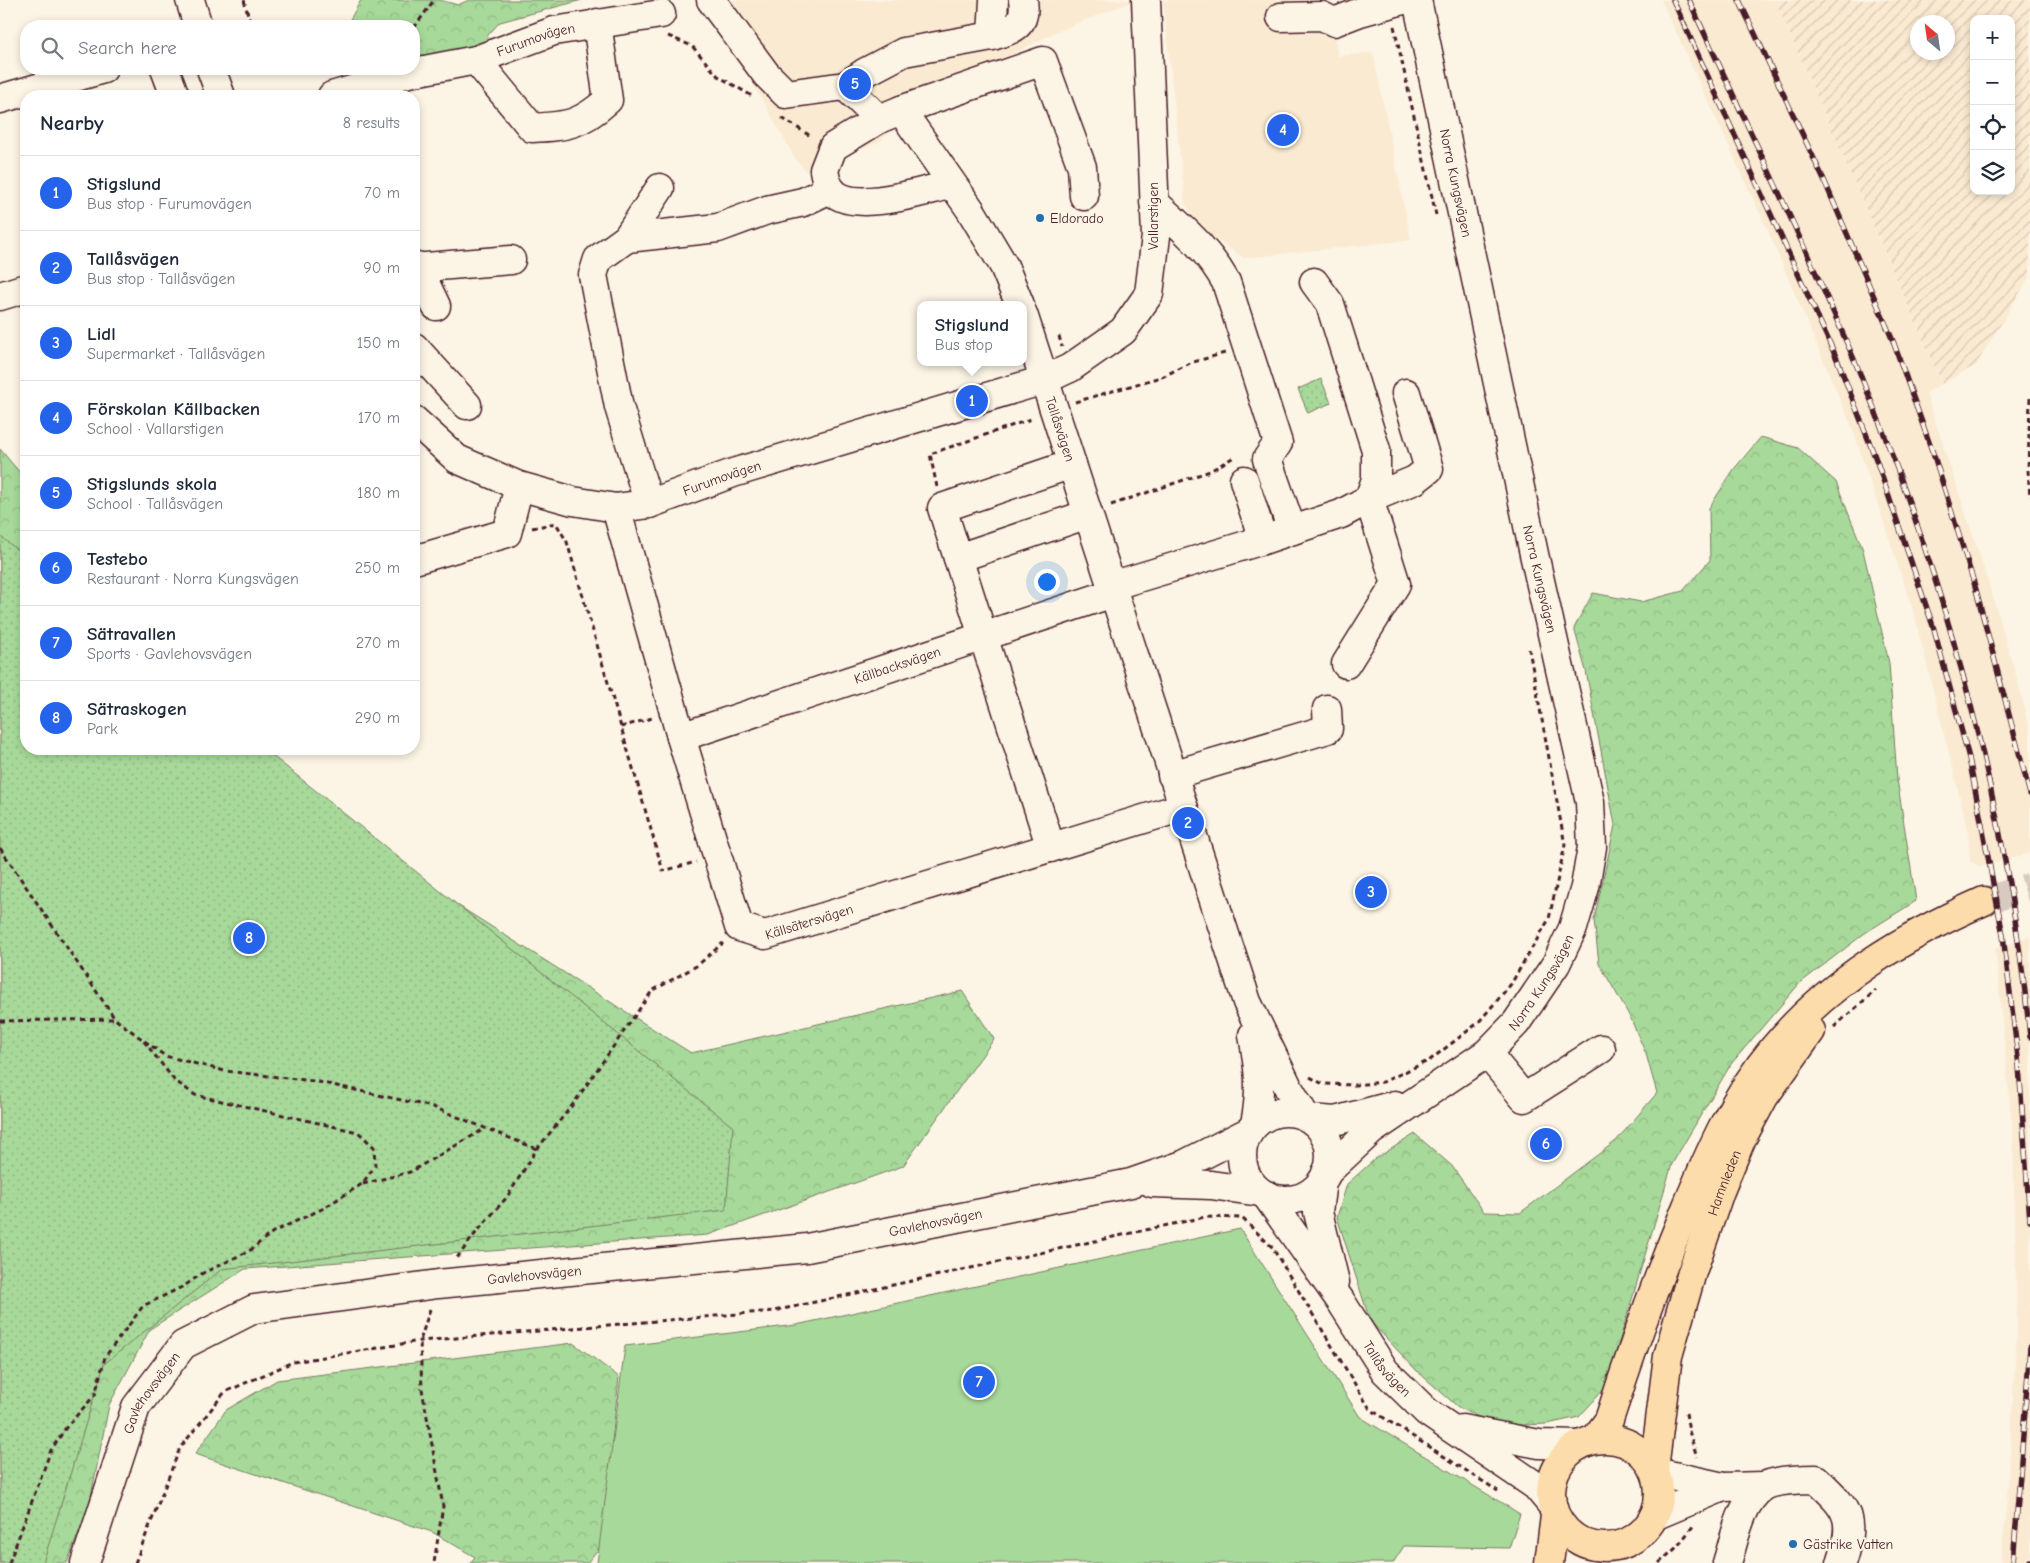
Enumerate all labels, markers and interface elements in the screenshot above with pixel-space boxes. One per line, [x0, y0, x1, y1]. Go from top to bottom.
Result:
north arrow [1910, 15, 1955, 60]
map controls [1970, 15, 2015, 195]
button: + [1970, 15, 2015, 60]
search box [20, 20, 420, 75]
street label: Furumovägen [494, 20, 576, 61]
icon: search [38, 34, 66, 62]
text: Search here [78, 37, 177, 59]
button: − [1970, 60, 2015, 105]
pin: 5 [839, 65, 871, 103]
button: locate [1970, 105, 2015, 150]
text: Nearby [40, 111, 104, 135]
pin: 4 [1267, 111, 1299, 149]
text: 8 results [343, 114, 400, 132]
street label: Norra Kungsvägen [1436, 127, 1475, 239]
button: layers [1970, 150, 2015, 195]
text: Stigslund [87, 173, 161, 195]
street label: Vallarstigen [1145, 182, 1162, 250]
text: 1 [53, 184, 59, 202]
text: 70 m [364, 184, 400, 202]
text: Bus stop · Furumovägen [87, 195, 252, 213]
place label: Eldorado [1050, 210, 1104, 227]
marker: Eldorado [1034, 212, 1046, 224]
text: Tallåsvägen [87, 248, 179, 270]
text: 2 [52, 259, 60, 277]
text: 90 m [363, 259, 400, 277]
text: Bus stop · Tallåsvägen [87, 270, 235, 288]
popup [917, 301, 1027, 366]
text: Stigslund [935, 314, 1009, 336]
text: Lidl [87, 323, 116, 345]
text: 3 [52, 334, 60, 352]
text: 150 m [357, 334, 400, 352]
text: Bus stop [935, 336, 993, 354]
text: Supermarket · Tallåsvägen [87, 345, 265, 363]
pin: 1 [956, 382, 988, 420]
street label: Tallåsvägen [1041, 395, 1079, 464]
text: Förskolan Källbacken [87, 398, 260, 420]
text: 4 [52, 409, 60, 427]
text: 170 m [358, 409, 400, 427]
text: School · Vallarstigen [87, 420, 224, 438]
street label: Furumovägen [681, 457, 763, 500]
text: Stigslunds skola [87, 473, 217, 495]
text: 5 [52, 484, 60, 502]
text: 180 m [357, 484, 400, 502]
text: School · Tallåsvägen [87, 495, 223, 513]
street label: Norra Kungsvägen [1519, 523, 1560, 635]
text: Testebo [87, 548, 148, 570]
text: 6 [52, 559, 60, 577]
text: 250 m [355, 559, 400, 577]
your location [1034, 569, 1060, 595]
text: Restaurant · Norra Kungsvägen [87, 570, 299, 588]
text: Sätravallen [87, 623, 176, 645]
text: 7 [52, 634, 60, 652]
text: 270 m [356, 634, 400, 652]
street label: Källbacksvägen [852, 643, 943, 688]
text: Sports · Gavlehovsvägen [87, 645, 252, 663]
text: Sätraskogen [87, 698, 187, 720]
text: 8 [52, 709, 60, 727]
text: 290 m [355, 709, 400, 727]
text: Park [87, 720, 118, 738]
pin: 2 [1172, 804, 1204, 842]
pin: 3 [1355, 873, 1387, 911]
street label: Källsätersvägen [763, 900, 855, 943]
pin: 8 [233, 919, 265, 957]
street label: Norra Kungsvägen [1505, 932, 1578, 1034]
pin: 6 [1530, 1125, 1562, 1163]
street label: Hamnleden [1704, 1148, 1745, 1218]
street label: Gavlehovsvägen [887, 1205, 984, 1240]
street label: Gavlehovsvägen [486, 1262, 582, 1288]
street label: Tallåsvägen [1359, 1338, 1414, 1401]
street label: Gavlehovsvägen [120, 1349, 184, 1436]
pin: 7 [963, 1363, 995, 1401]
place label: Gästrike Vatten [1803, 1536, 1893, 1553]
marker: Gästrike Vatten [1787, 1538, 1799, 1550]

